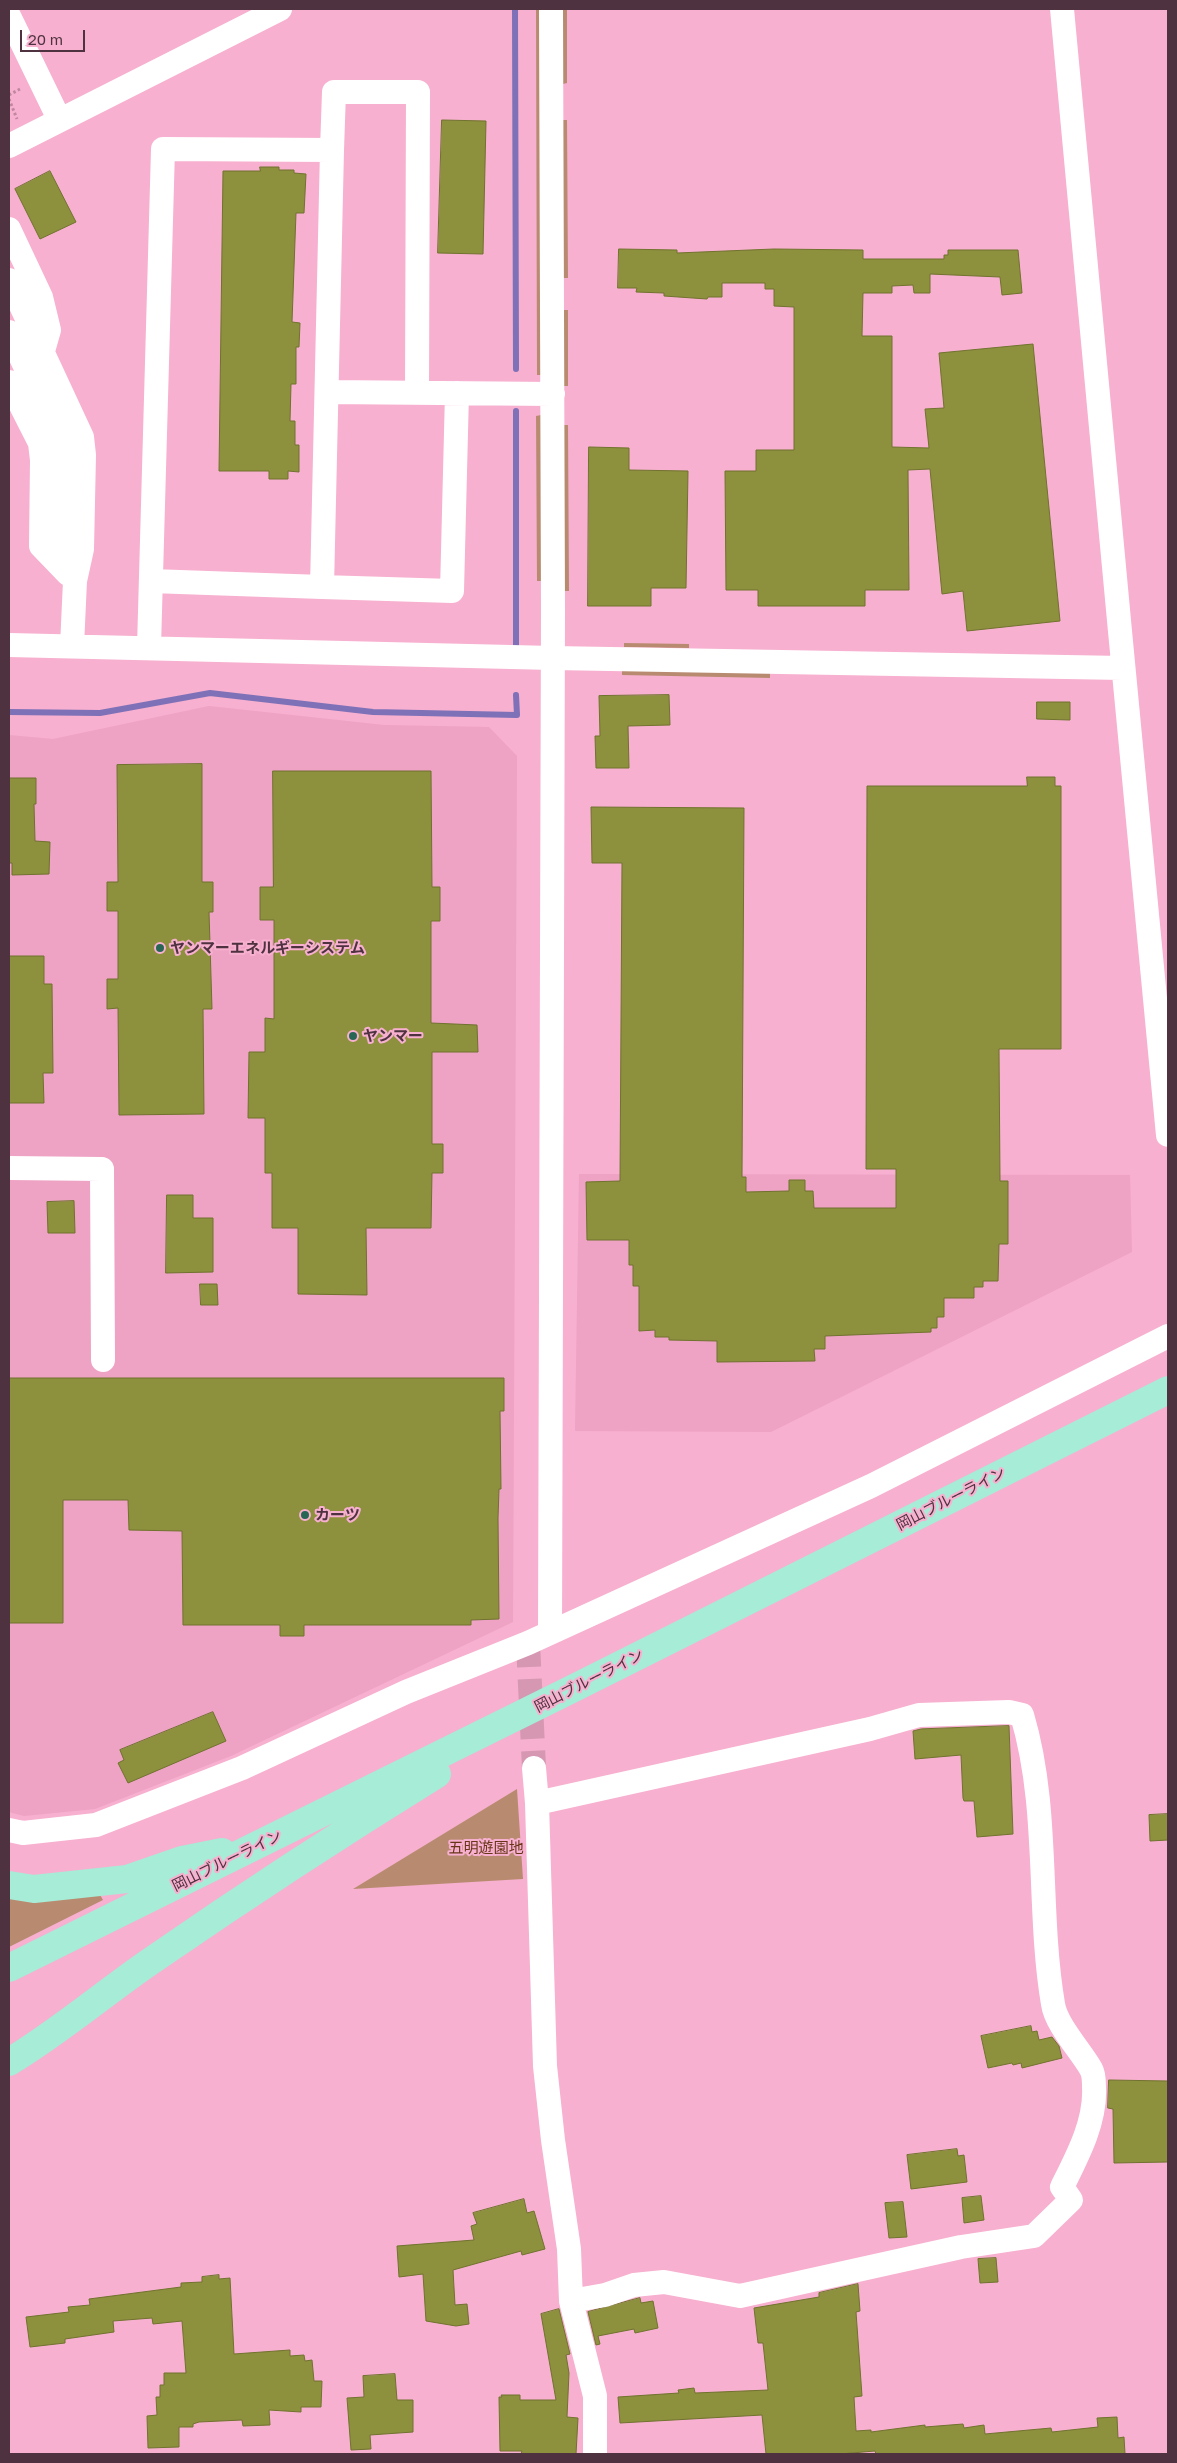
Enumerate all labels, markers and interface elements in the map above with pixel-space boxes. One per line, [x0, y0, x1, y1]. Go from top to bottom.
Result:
scale bar [22, 20, 88, 52]
text: 20 m [28, 30, 63, 48]
place label: ヤンマーエネルギーシステム [170, 939, 365, 957]
marker: ヤンマーエネルギーシステム [154, 942, 166, 954]
place label: ヤンマー [363, 1027, 423, 1045]
marker: ヤンマー [347, 1030, 359, 1042]
street label: 岡山ブルーライン [893, 1464, 1009, 1534]
place label: カーツ [315, 1506, 360, 1524]
marker: カーツ [299, 1509, 311, 1521]
street label: 岡山ブルーライン [531, 1646, 647, 1716]
street label: 岡山ブルーライン [169, 1827, 285, 1895]
park label: 五明遊園地 [449, 1839, 523, 1857]

